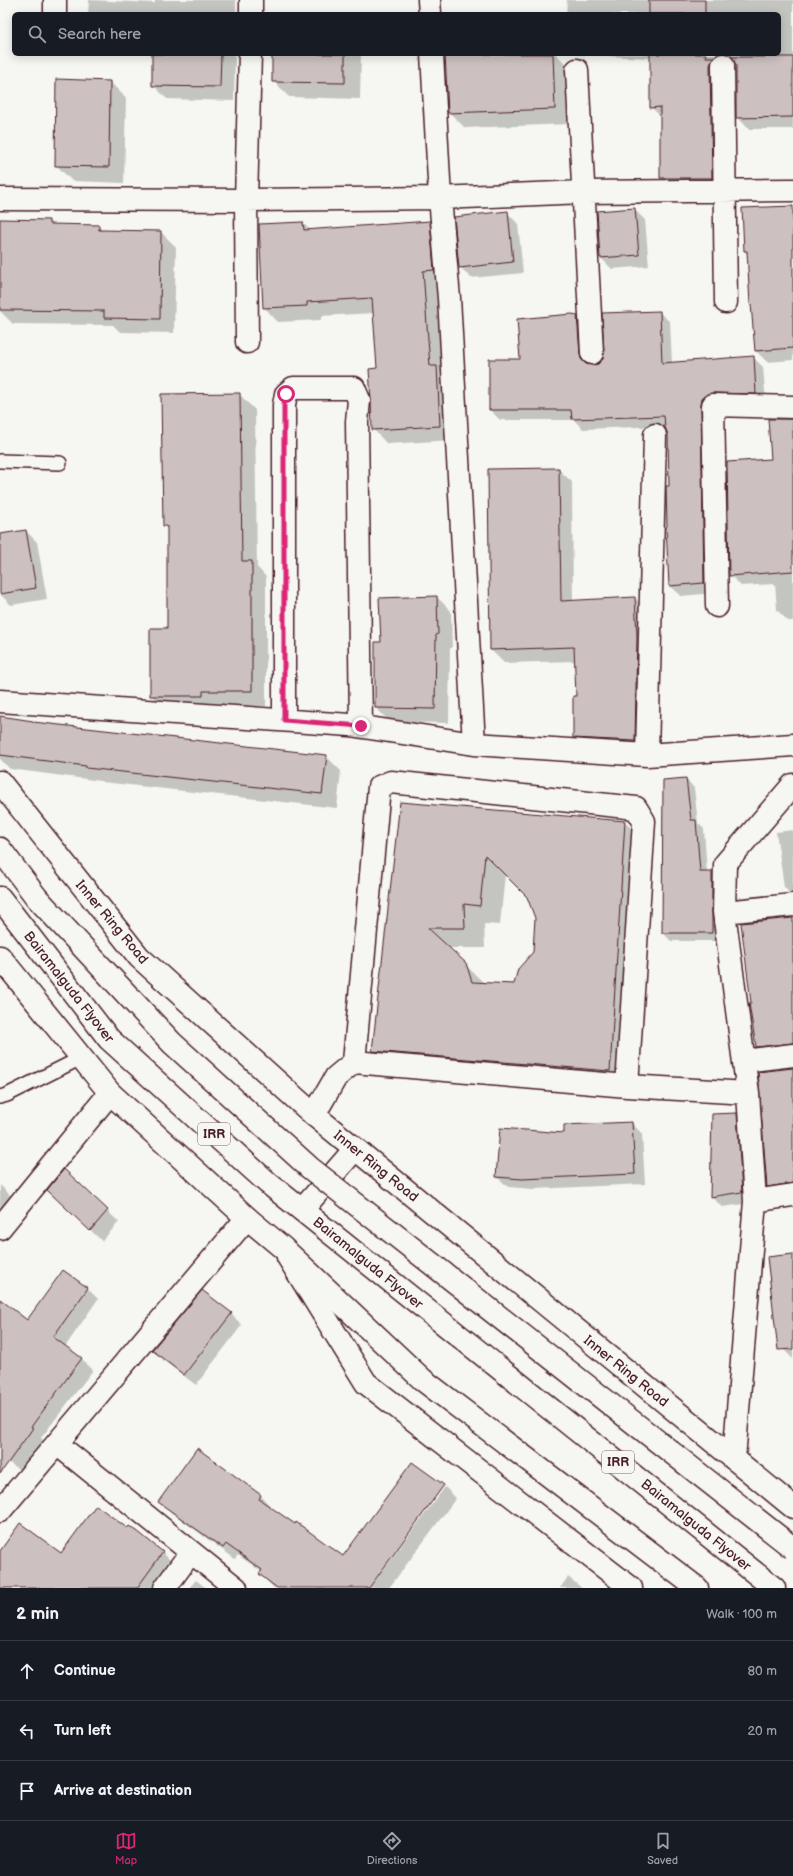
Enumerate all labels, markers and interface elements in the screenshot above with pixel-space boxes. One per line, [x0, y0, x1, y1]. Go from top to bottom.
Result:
search box [12, 12, 781, 56]
icon: search [26, 23, 48, 45]
text: Search here [58, 25, 141, 44]
route start [277, 385, 295, 403]
route end [352, 717, 370, 735]
street label: Inner Ring Road [72, 877, 152, 967]
street label: Bairamalguda Flyover [20, 928, 118, 1047]
road number: IRR [198, 1123, 230, 1145]
street label: Inner Ring Road [330, 1127, 422, 1205]
street label: Bairamalguda Flyover [309, 1213, 427, 1313]
street label: Inner Ring Road [580, 1332, 672, 1410]
road number: IRR [602, 1451, 634, 1473]
street label: Bairamalguda Flyover [637, 1475, 755, 1575]
text: 2 min [16, 1604, 59, 1624]
text: Walk · 100 m [706, 1606, 777, 1622]
icon: ahead [16, 1660, 38, 1682]
text: Continue [54, 1661, 116, 1680]
text: 80 m [748, 1663, 777, 1679]
icon: left [16, 1720, 38, 1742]
text: Turn left [54, 1721, 111, 1740]
text: 20 m [747, 1723, 777, 1739]
icon: arrive [16, 1780, 38, 1802]
text: Arrive at destination [54, 1781, 192, 1800]
tab: Map [115, 1830, 137, 1867]
tab: Directions [367, 1830, 417, 1867]
tab: Saved [647, 1830, 678, 1867]

